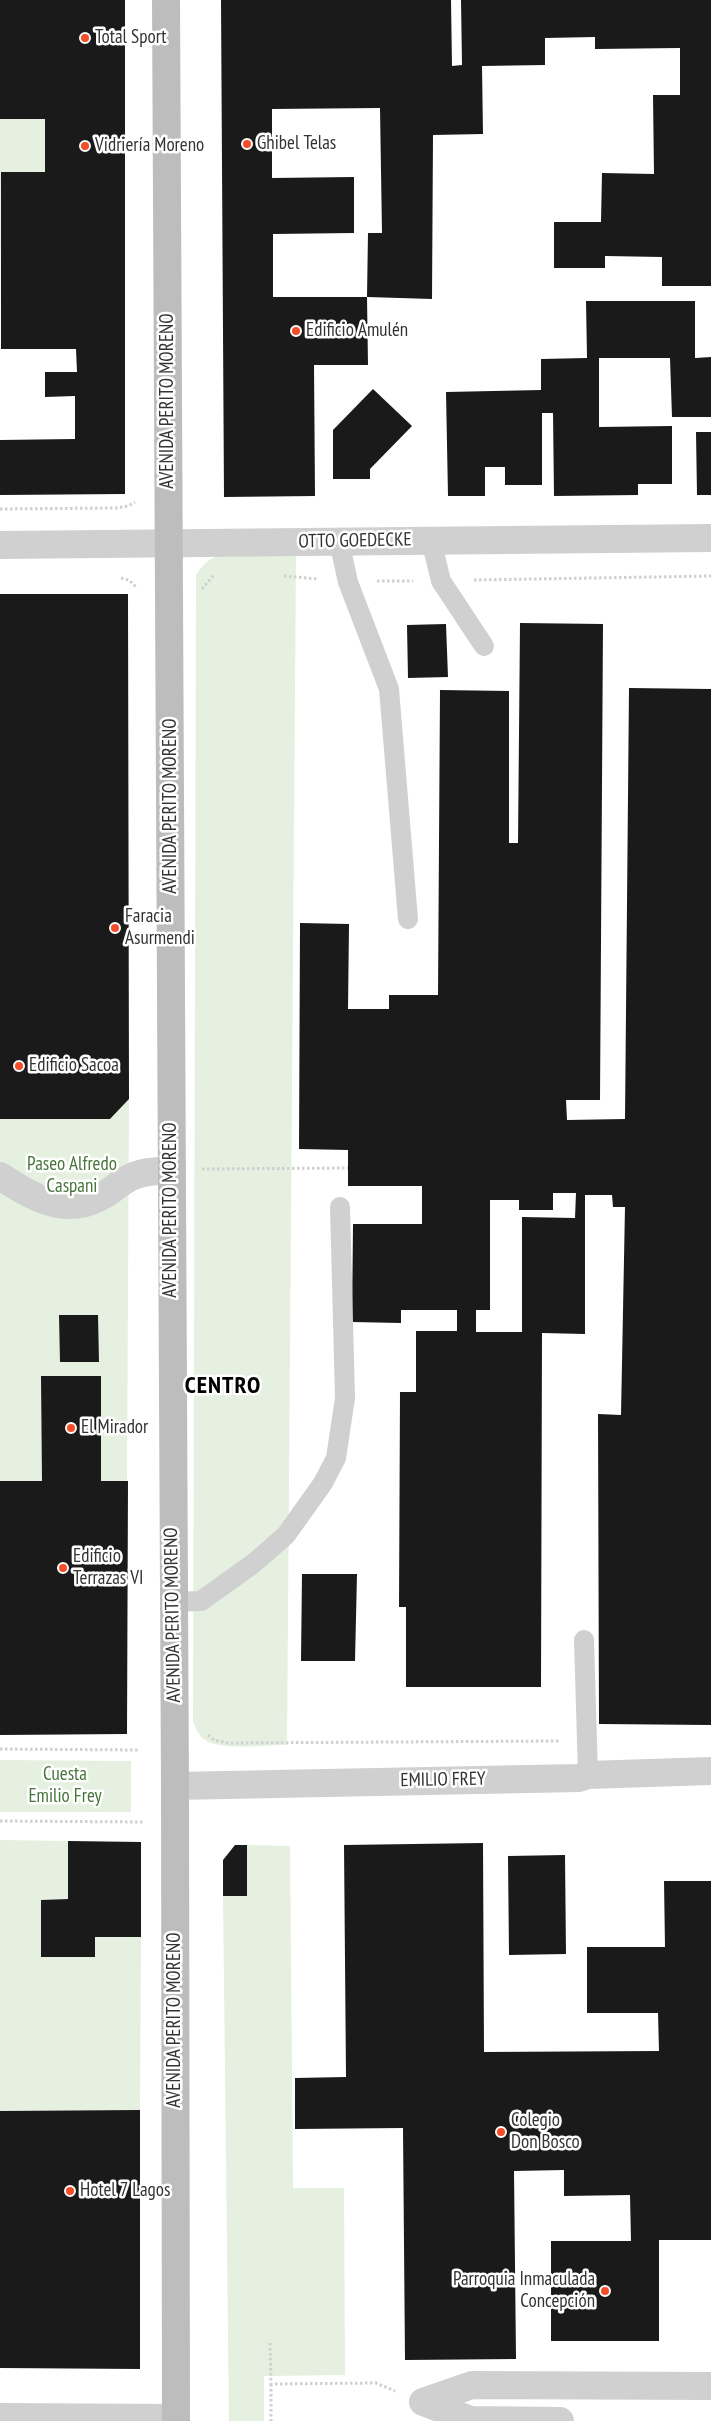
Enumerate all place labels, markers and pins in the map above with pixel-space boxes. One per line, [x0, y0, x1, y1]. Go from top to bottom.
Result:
place label: Total Sport [95, 27, 167, 49]
marker: Total Sport [79, 32, 91, 44]
place label: Ghibel Telas [257, 133, 336, 155]
place label: Vidriería Moreno [95, 135, 204, 157]
marker: Ghibel Telas [241, 138, 253, 150]
marker: Vidriería Moreno [79, 140, 91, 152]
place label: Edificio Amulén [306, 320, 408, 342]
marker: Edificio Amulén [290, 325, 302, 337]
place label: Faracia Asurmendi [125, 906, 195, 950]
marker: Faracia Asurmendi [109, 922, 121, 934]
place label: Edificio Sacoa [29, 1055, 119, 1077]
marker: Edificio Sacoa [13, 1060, 25, 1072]
place label: El Mirador [81, 1417, 148, 1439]
marker: El Mirador [65, 1422, 77, 1434]
place label: Edificio Terrazas VI [73, 1546, 144, 1590]
marker: Edificio Terrazas VI [57, 1562, 69, 1574]
place label: Colegio Don Bosco [511, 2110, 580, 2154]
marker: Colegio Don Bosco [495, 2126, 507, 2138]
place label: Hotel 7 Lagos [80, 2180, 170, 2202]
marker: Hotel 7 Lagos [64, 2185, 76, 2197]
place label: Parroquia Inmaculada Concepción [453, 2269, 595, 2313]
marker: Parroquia Inmaculada Concepción [599, 2285, 611, 2297]

